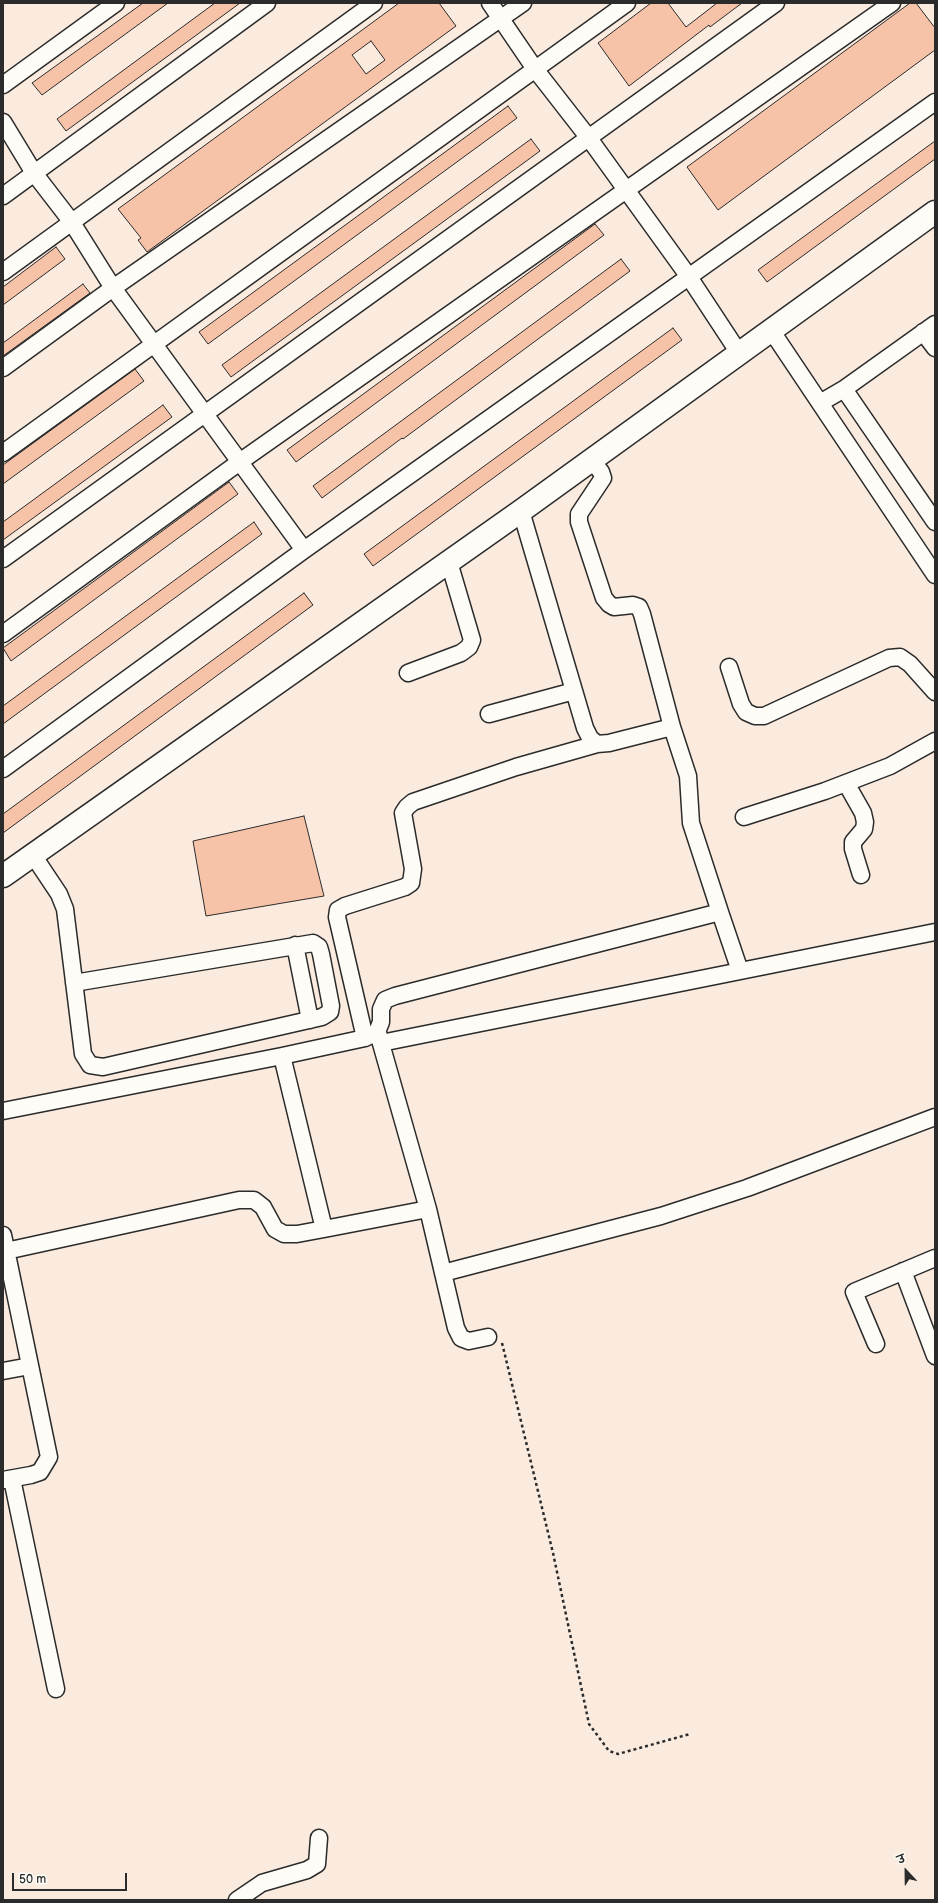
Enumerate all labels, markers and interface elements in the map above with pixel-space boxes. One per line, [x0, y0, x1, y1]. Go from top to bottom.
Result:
north arrow [886, 1851, 926, 1891]
text: उ [895, 1852, 907, 1867]
scale bar [14, 1865, 129, 1891]
text: 50 m [19, 1872, 46, 1887]

